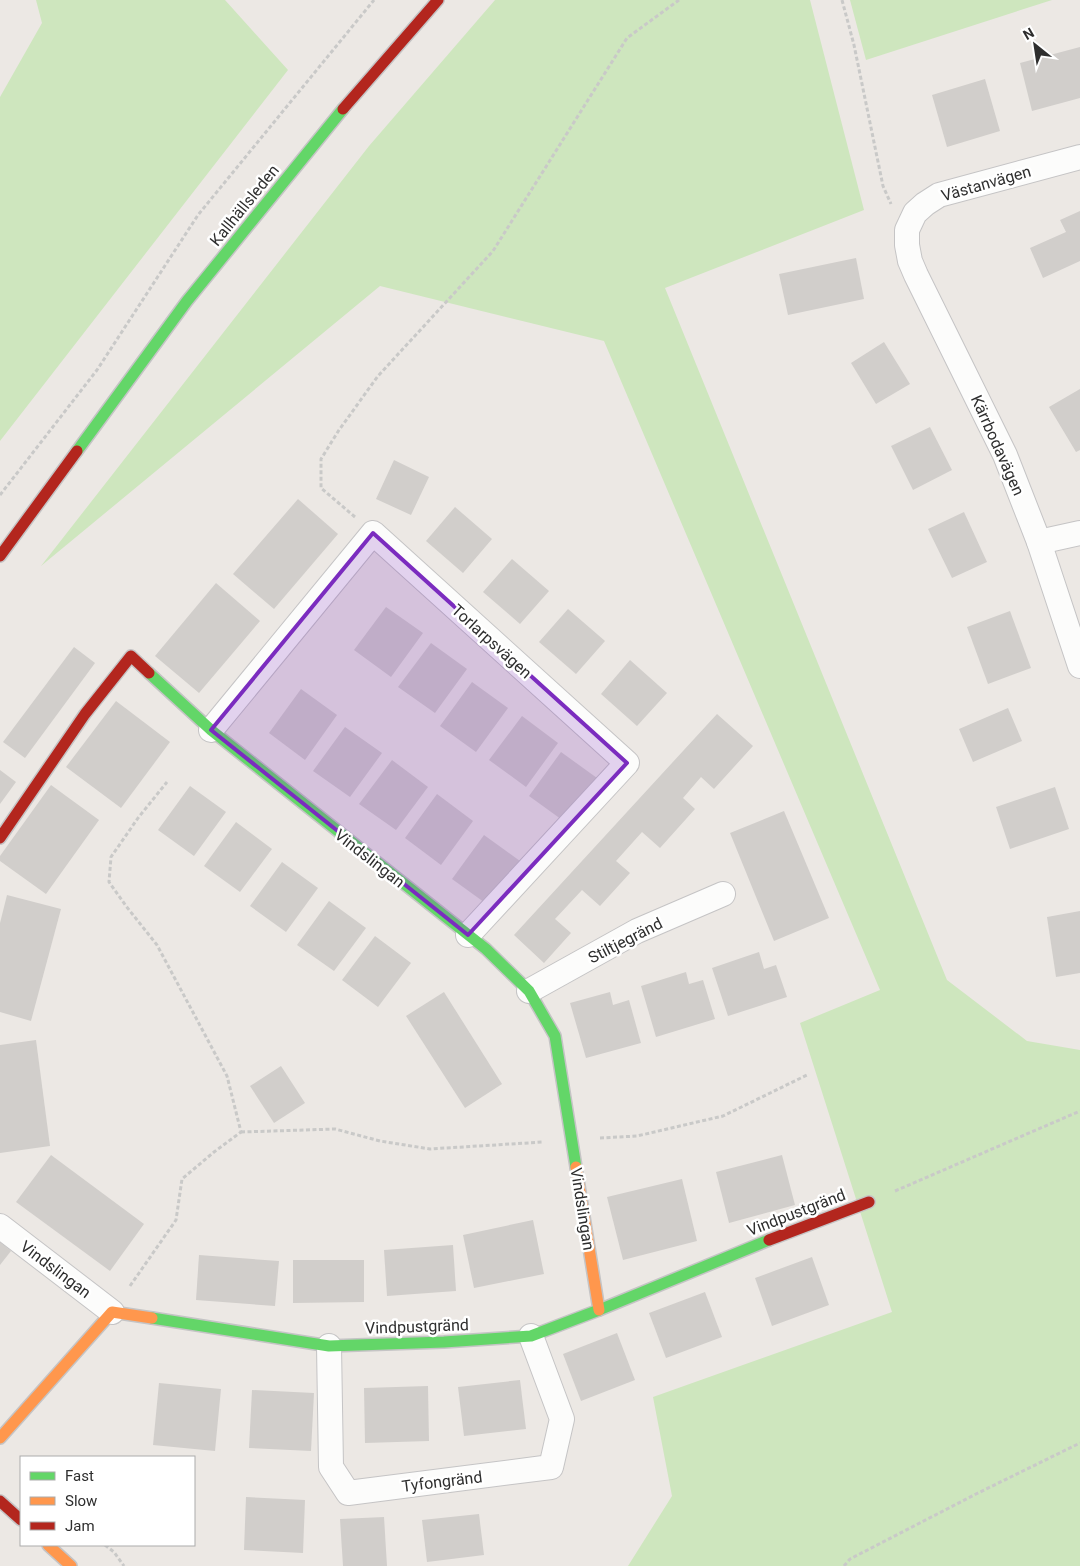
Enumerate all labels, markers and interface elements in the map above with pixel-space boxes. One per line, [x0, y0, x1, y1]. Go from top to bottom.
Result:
north arrow [1010, 20, 1060, 70]
text: N [1020, 24, 1037, 43]
street label: Kallhällsleden [206, 161, 283, 250]
street label: Västanvägen [939, 162, 1033, 205]
street label: Kärrbodavägen [967, 392, 1028, 498]
street label: Torlarpsvägen [448, 600, 536, 682]
street label: Vindslingan [331, 825, 408, 892]
street label: Stiltjegränd [585, 914, 666, 967]
street label: Vindslingan [567, 1166, 598, 1252]
street label: Vindpustgränd [744, 1185, 848, 1240]
street label: Vindslingan [17, 1237, 95, 1302]
street label: Vindpustgränd [365, 1315, 469, 1338]
legend [20, 1456, 195, 1546]
text: Fast [65, 1467, 94, 1485]
street label: Tyfongränd [401, 1467, 483, 1496]
text: Slow [65, 1492, 97, 1510]
text: Jam [65, 1517, 95, 1535]

